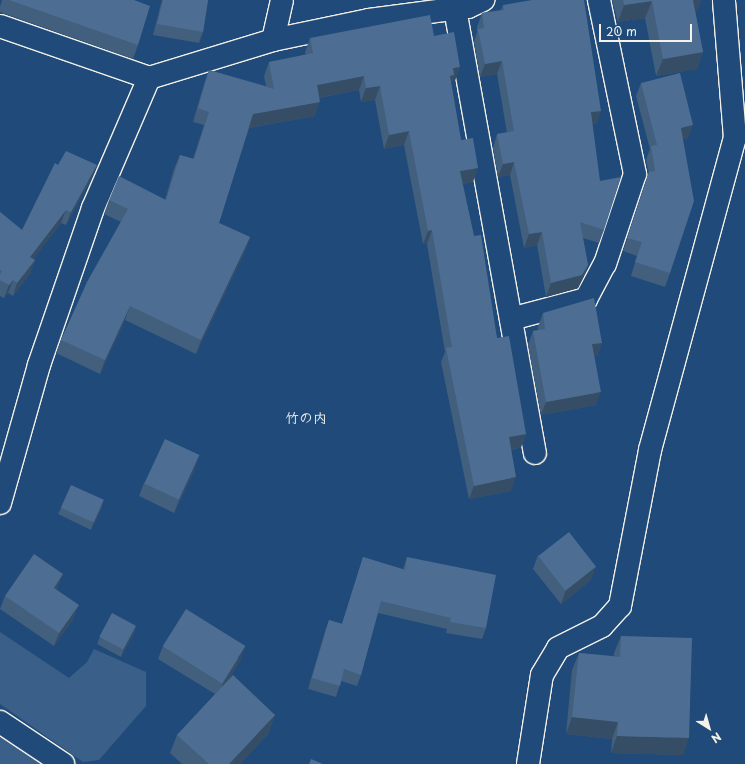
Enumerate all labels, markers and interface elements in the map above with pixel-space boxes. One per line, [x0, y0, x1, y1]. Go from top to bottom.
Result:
scale bar [601, 16, 694, 42]
text: 20 m [606, 22, 637, 40]
district label: 竹の内 [285, 410, 327, 426]
north arrow [689, 708, 729, 748]
text: N [708, 729, 725, 747]

